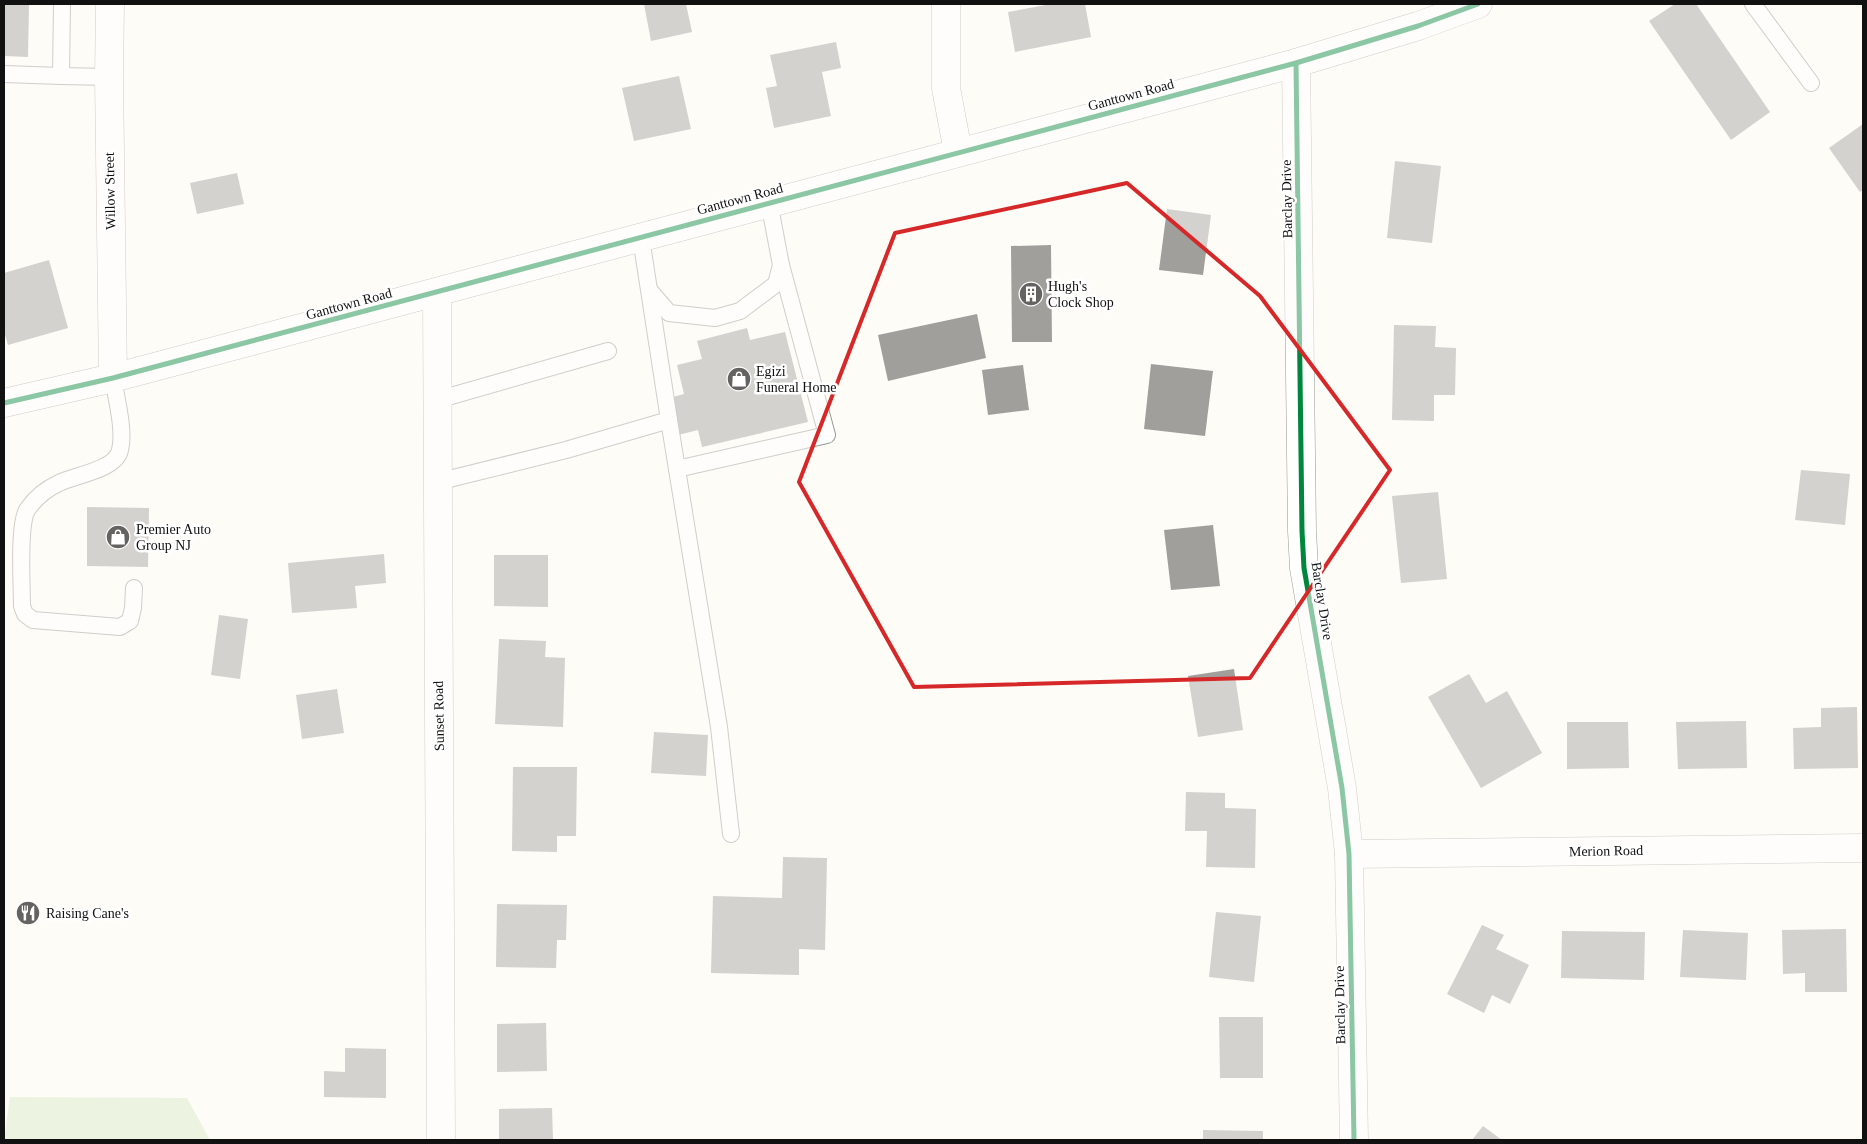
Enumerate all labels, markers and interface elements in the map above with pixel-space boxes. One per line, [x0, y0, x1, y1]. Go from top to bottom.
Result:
street label: Ganttown Road [1086, 76, 1176, 114]
street label: Willow Street [102, 152, 118, 230]
street label: Barclay Drive [1279, 159, 1295, 239]
street label: Ganttown Road [695, 180, 785, 218]
place label: Hugh's Clock Shop [1048, 279, 1114, 310]
building icon: Hugh's Clock Shop [1018, 281, 1044, 307]
street label: Ganttown Road [304, 285, 394, 323]
place label: Egizi Funeral Home [756, 364, 836, 395]
shop icon: Egizi Funeral Home [726, 366, 752, 392]
place label: Premier Auto Group NJ [136, 522, 211, 553]
shop icon: Premier Auto Group NJ [105, 524, 131, 550]
street label: Barclay Drive [1308, 561, 1336, 641]
street label: Sunset Road [431, 681, 447, 751]
street label: Merion Road [1569, 843, 1643, 859]
restaurant icon: Raising Cane's [15, 900, 41, 926]
place label: Raising Cane's [46, 906, 129, 921]
street label: Barclay Drive [1332, 965, 1348, 1045]

